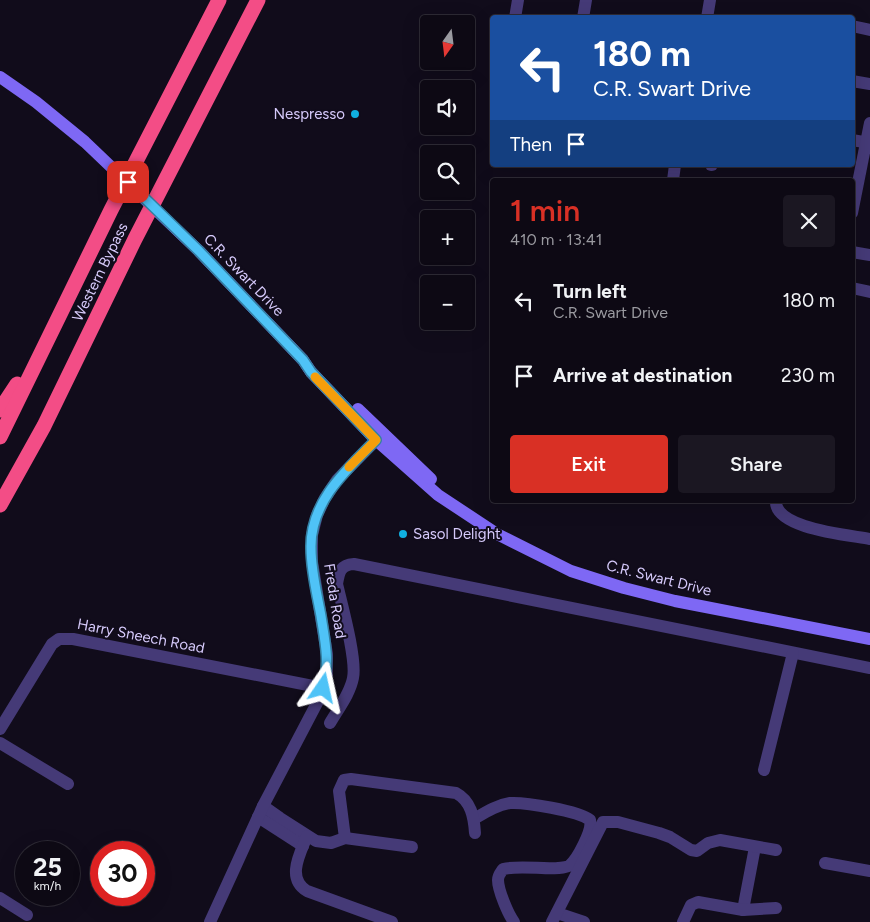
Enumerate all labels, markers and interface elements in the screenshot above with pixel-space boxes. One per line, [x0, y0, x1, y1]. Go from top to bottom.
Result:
north arrow [420, 15, 475, 70]
map controls [420, 15, 475, 330]
text: 180 m [593, 33, 691, 75]
icon: left [510, 35, 575, 100]
text: C.R. Swart Drive [593, 75, 751, 102]
button: sound [420, 80, 475, 135]
place label: Nespresso [273, 105, 345, 123]
marker: Nespresso [349, 108, 361, 120]
icon: arrive [562, 130, 590, 158]
text: Then [510, 133, 552, 156]
button: search [420, 145, 475, 200]
pin [107, 161, 149, 203]
icon: arrive [114, 168, 142, 196]
text: 1 min [510, 192, 580, 229]
button: close [783, 195, 835, 247]
button: + [420, 210, 475, 265]
street label: Western Bypass [68, 220, 132, 324]
street label: C.R. Swart Drive [200, 230, 288, 320]
text: 410 m · 13:41 [510, 230, 602, 249]
button: − [420, 275, 475, 330]
text: Turn left [553, 280, 627, 303]
icon: left [510, 287, 538, 315]
text: 180 m [782, 289, 835, 312]
text: C.R. Swart Drive [553, 303, 668, 322]
icon: arrive [510, 362, 538, 390]
text: Arrive at destination [553, 364, 732, 387]
text: 230 m [781, 364, 835, 387]
button: Exit [510, 435, 668, 493]
button: Share [678, 435, 835, 493]
place label: Sasol Delight [413, 525, 501, 543]
marker: Sasol Delight [397, 528, 409, 540]
street label: C.R. Swart Drive [605, 556, 713, 600]
street label: Freda Road [320, 562, 350, 640]
street label: Harry Sneech Road [76, 615, 206, 657]
position arrow [296, 661, 348, 713]
speed limit sign: 30 [90, 841, 155, 906]
text: 25 [33, 852, 62, 882]
text: km/h [34, 879, 61, 893]

